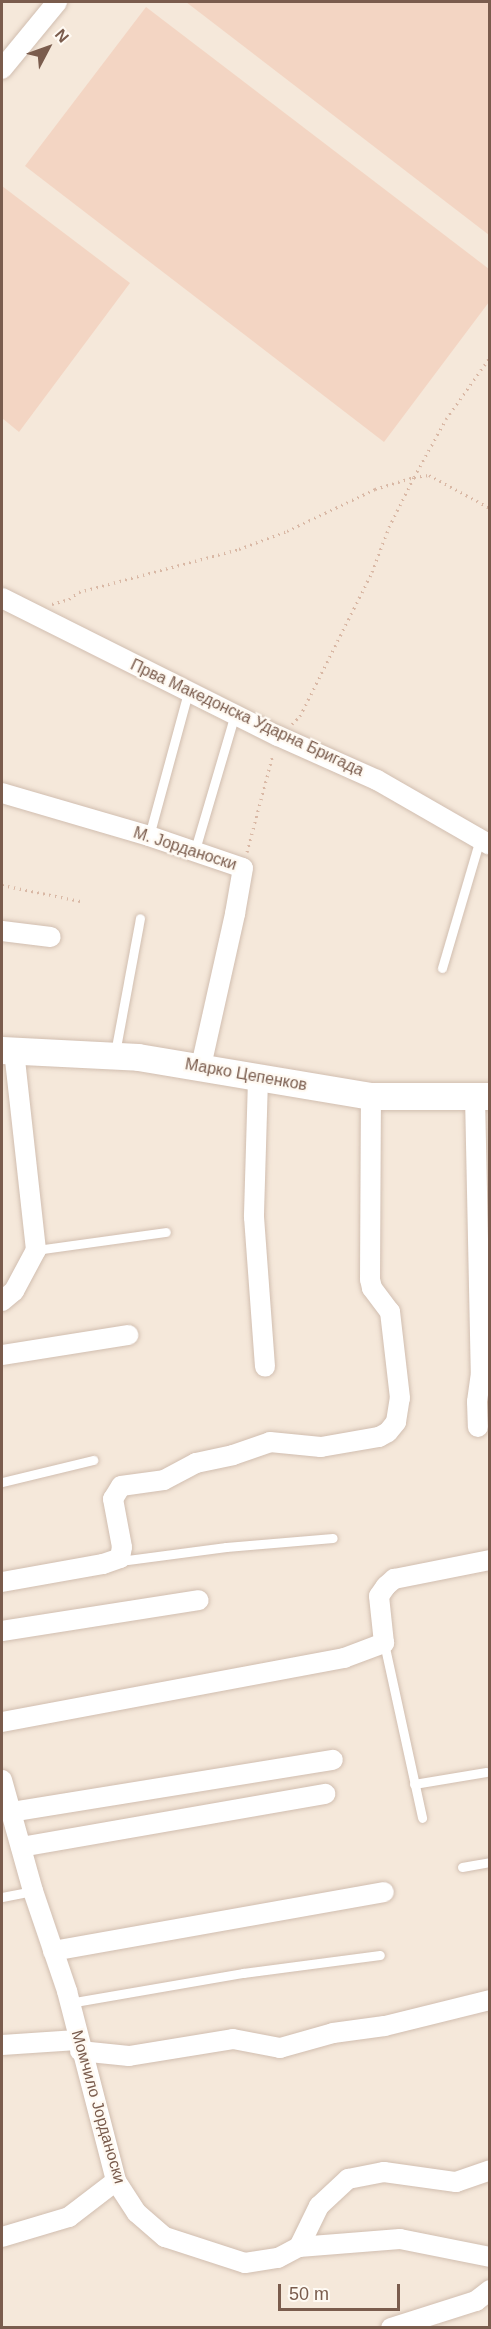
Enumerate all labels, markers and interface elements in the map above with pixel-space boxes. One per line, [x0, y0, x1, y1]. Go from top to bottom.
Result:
north arrow [18, 18, 78, 78]
text: N [52, 26, 72, 46]
street label: Прва Македонска Ударна Бригада [127, 655, 367, 781]
street label: М. Јорданоски [131, 823, 239, 875]
street label: Марко Цепенков [184, 1055, 308, 1095]
street label: Момчило Јорданоски [67, 2028, 129, 2186]
scale bar [281, 2272, 402, 2310]
text: 50 m [289, 2284, 329, 2304]

